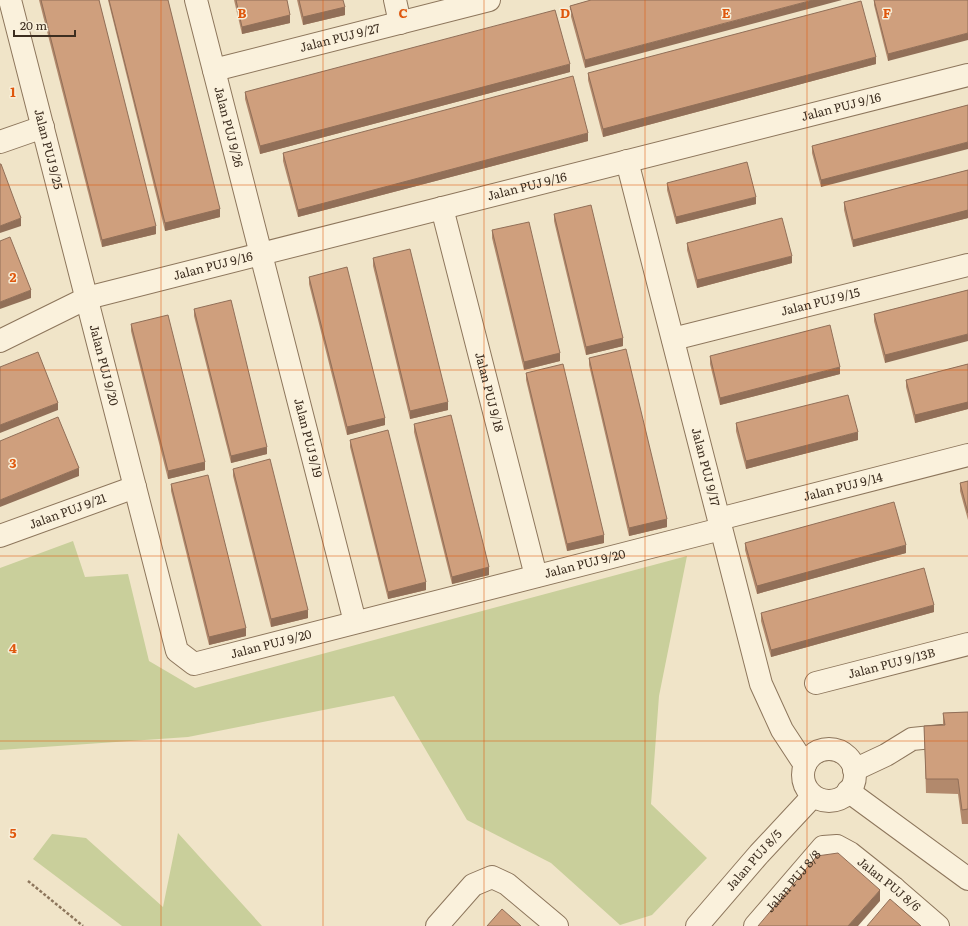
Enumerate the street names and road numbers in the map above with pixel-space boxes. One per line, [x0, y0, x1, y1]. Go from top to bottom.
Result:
street label: Jalan PUJ 9/27 [298, 18, 382, 56]
street label: Jalan PUJ 9/26 [210, 84, 249, 170]
street label: Jalan PUJ 9/16 [799, 87, 883, 125]
street label: Jalan PUJ 9/25 [30, 107, 68, 191]
street label: Jalan PUJ 9/16 [485, 167, 569, 204]
street label: Jalan PUJ 9/16 [171, 246, 255, 284]
street label: Jalan PUJ 9/15 [779, 282, 862, 320]
street label: Jalan PUJ 9/20 [86, 322, 124, 408]
street label: Jalan PUJ 9/18 [471, 350, 509, 434]
street label: Jalan PUJ 9/19 [290, 396, 328, 479]
street label: Jalan PUJ 9/17 [688, 425, 725, 508]
street label: Jalan PUJ 9/14 [801, 467, 885, 505]
street label: Jalan PUJ 9/21 [26, 488, 109, 533]
street label: Jalan PUJ 9/20 [542, 544, 627, 582]
street label: Jalan PUJ 9/20 [228, 624, 313, 662]
street label: Jalan PUJ 9/13B [846, 643, 937, 682]
street label: Jalan PUJ 8/5 [721, 825, 786, 894]
street label: Jalan PUJ 8/8 [761, 845, 825, 916]
street label: Jalan PUJ 8/6 [854, 852, 925, 915]

